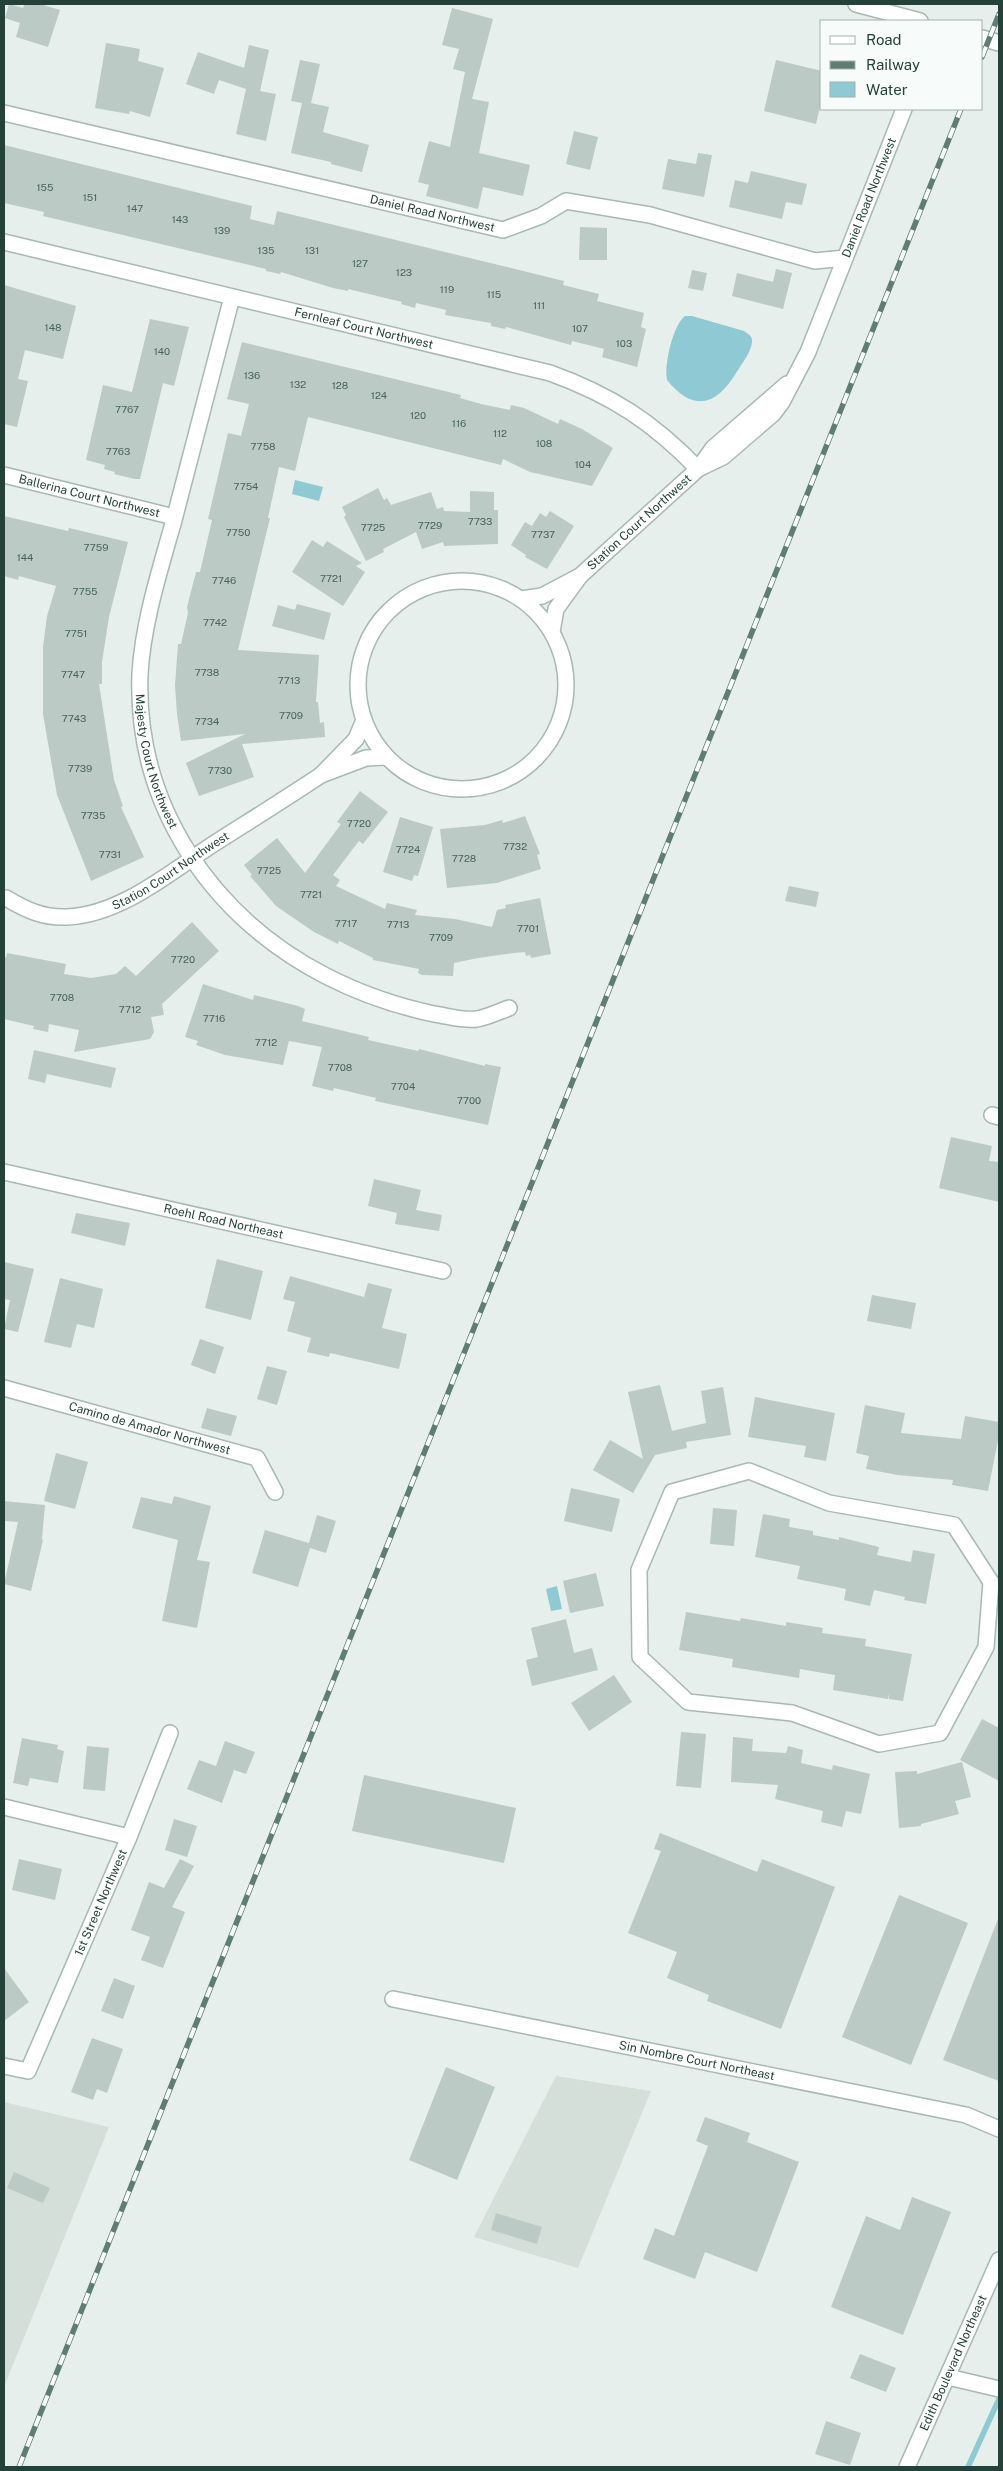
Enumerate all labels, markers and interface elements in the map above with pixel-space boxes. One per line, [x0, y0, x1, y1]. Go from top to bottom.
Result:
legend [820, 20, 983, 110]
text: Road [866, 31, 902, 48]
text: Railway [866, 56, 920, 73]
text: Water [866, 81, 908, 98]
street label: Daniel Road Northwest [839, 135, 899, 260]
house number: 155 [37, 181, 53, 193]
house number: 151 [83, 191, 97, 203]
street label: Daniel Road Northwest [368, 192, 497, 235]
house number: 147 [127, 202, 143, 214]
house number: 143 [172, 213, 188, 225]
house number: 139 [214, 224, 230, 236]
house number: 135 [258, 244, 274, 256]
house number: 131 [305, 244, 319, 256]
house number: 127 [352, 257, 368, 269]
house number: 123 [396, 266, 412, 278]
house number: 119 [440, 283, 454, 295]
house number: 115 [487, 288, 501, 300]
house number: 111 [533, 299, 545, 311]
street label: Fernleaf Court Northwest [293, 305, 435, 352]
house number: 148 [45, 321, 61, 333]
house number: 107 [572, 322, 588, 334]
house number: 103 [616, 337, 632, 349]
house number: 140 [154, 345, 170, 357]
house number: 136 [244, 369, 260, 381]
house number: 132 [290, 378, 306, 390]
house number: 128 [332, 379, 348, 391]
house number: 124 [371, 389, 387, 401]
house number: 7767 [115, 403, 139, 415]
house number: 120 [410, 409, 426, 421]
house number: 116 [452, 417, 466, 429]
house number: 112 [493, 427, 507, 439]
house number: 108 [536, 437, 552, 449]
house number: 7758 [250, 440, 276, 452]
house number: 7763 [106, 445, 130, 457]
house number: 104 [575, 458, 591, 470]
street label: Station Court Northwest [584, 471, 694, 573]
street label: Ballerina Court Northwest [17, 472, 162, 520]
house number: 7754 [234, 480, 258, 492]
house number: 7733 [468, 515, 492, 527]
house number: 7729 [418, 519, 442, 531]
house number: 7725 [361, 521, 385, 533]
house number: 7750 [226, 526, 250, 538]
house number: 7737 [531, 528, 555, 540]
house number: 7759 [84, 541, 108, 553]
house number: 144 [17, 551, 33, 563]
house number: 7721 [320, 572, 342, 584]
house number: 7746 [212, 574, 236, 586]
house number: 7755 [73, 585, 97, 597]
house number: 7742 [203, 616, 227, 628]
house number: 7751 [65, 627, 87, 639]
house number: 7738 [195, 666, 219, 678]
house number: 7747 [61, 668, 85, 680]
house number: 7713 [278, 674, 300, 686]
street label: Majesty Court Northwest [133, 693, 181, 831]
house number: 7709 [279, 709, 303, 721]
house number: 7743 [62, 712, 86, 724]
house number: 7734 [195, 715, 219, 727]
house number: 7739 [68, 762, 92, 774]
house number: 7730 [208, 764, 232, 776]
house number: 7735 [81, 809, 105, 821]
house number: 7720 [347, 817, 371, 829]
street label: Station Court Northwest [110, 829, 232, 913]
house number: 7732 [503, 840, 527, 852]
house number: 7724 [396, 843, 420, 855]
house number: 7731 [99, 848, 121, 860]
house number: 7728 [452, 852, 476, 864]
house number: 7725 [257, 864, 281, 876]
house number: 7721 [300, 888, 322, 900]
house number: 7717 [335, 917, 357, 929]
house number: 7713 [387, 918, 409, 930]
house number: 7701 [517, 922, 539, 934]
house number: 7709 [429, 931, 453, 943]
house number: 7720 [171, 953, 195, 965]
house number: 7708 [50, 991, 74, 1003]
house number: 7712 [119, 1003, 141, 1015]
house number: 7716 [203, 1012, 225, 1024]
house number: 7712 [255, 1036, 277, 1048]
house number: 7708 [328, 1061, 352, 1073]
house number: 7704 [391, 1080, 415, 1092]
house number: 7700 [457, 1094, 481, 1106]
street label: Roehl Road Northeast [162, 1201, 285, 1242]
street label: Camino de Amador Northwest [67, 1399, 232, 1457]
street label: 1st Street Northwest [72, 1847, 130, 1958]
street label: Sin Nombre Court Northeast [618, 2038, 776, 2083]
street label: Edith Boulevard Northeast [917, 2292, 990, 2433]

